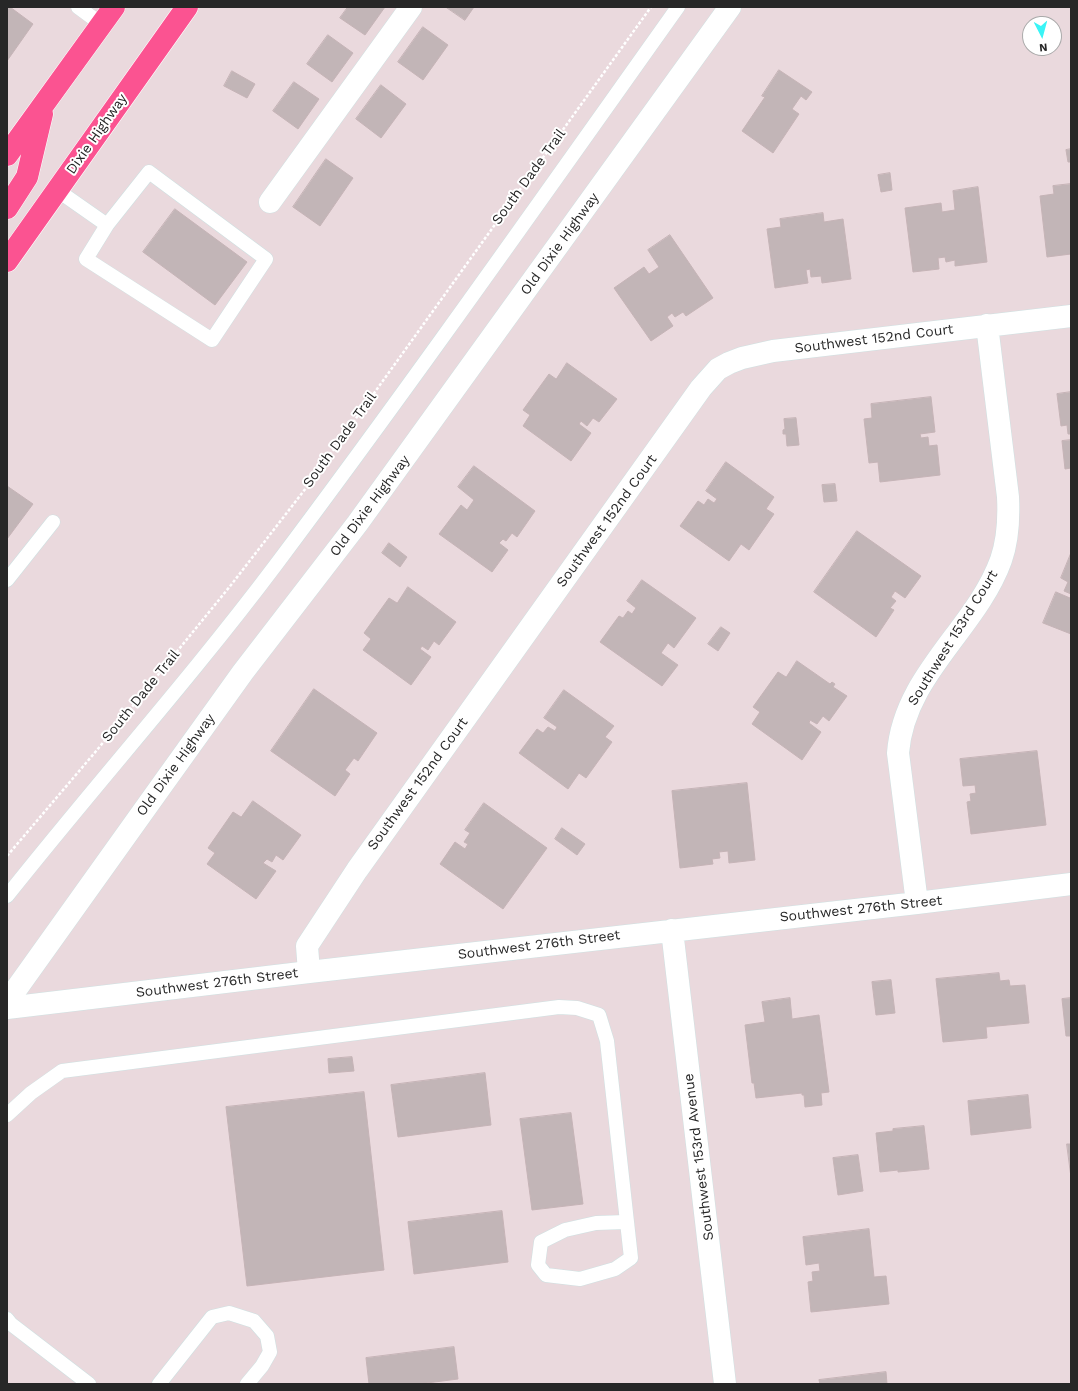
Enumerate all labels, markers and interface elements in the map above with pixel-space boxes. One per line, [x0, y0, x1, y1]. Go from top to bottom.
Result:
north arrow [1022, 16, 1062, 56]
text: N [1038, 41, 1048, 54]
street label: Dixie Highway [63, 91, 131, 177]
street label: South Dade Trail [489, 126, 569, 228]
street label: Old Dixie Highway [517, 190, 603, 298]
street label: Southwest 152nd Court [794, 321, 954, 357]
street label: South Dade Trail [300, 389, 380, 491]
street label: Southwest 152nd Court [553, 451, 661, 591]
street label: Old Dixie Highway [326, 452, 414, 560]
street label: Southwest 153rd Court [904, 567, 1002, 709]
street label: South Dade Trail [99, 646, 183, 746]
street label: Old Dixie Highway [133, 711, 219, 819]
street label: Southwest 152nd Court [364, 714, 472, 854]
street label: Southwest 276th Street [779, 892, 943, 926]
street label: Southwest 276th Street [457, 927, 621, 963]
street label: Southwest 276th Street [135, 965, 299, 1001]
street label: Southwest 153rd Avenue [680, 1072, 718, 1242]

